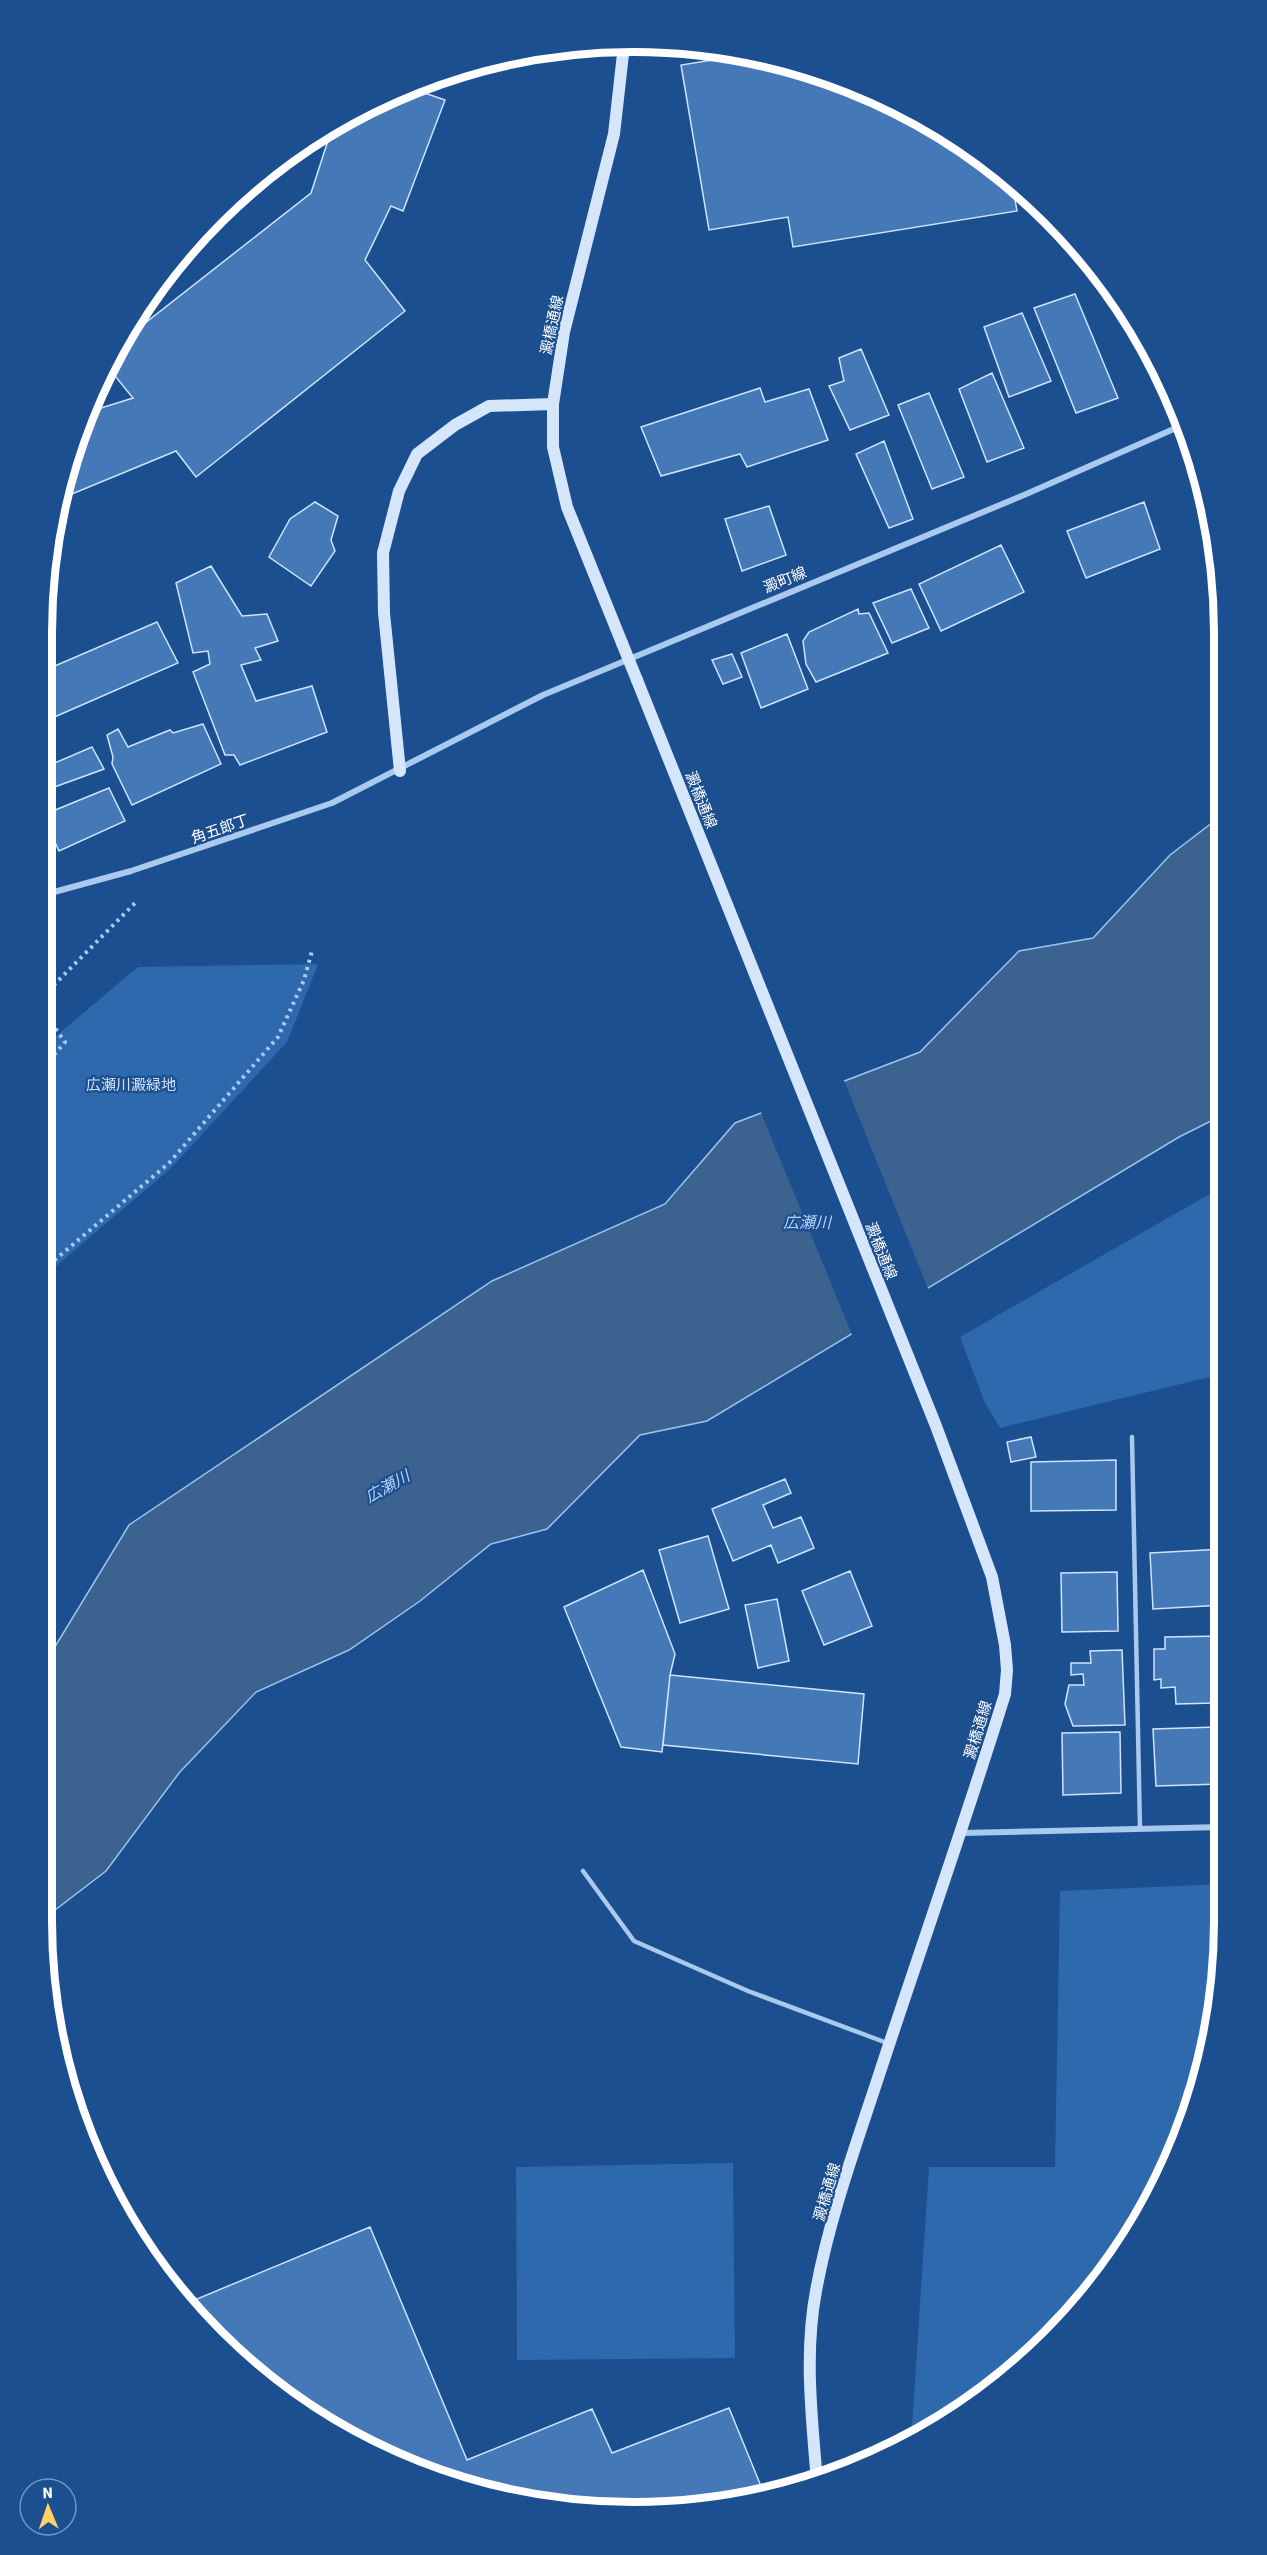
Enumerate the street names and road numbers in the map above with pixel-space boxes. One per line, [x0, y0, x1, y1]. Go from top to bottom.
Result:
street label: 澱橋通線 [536, 294, 569, 357]
street label: 澱町線 [760, 562, 810, 599]
street label: 澱橋通線 [680, 768, 722, 832]
street label: 角五郎丁 [188, 810, 252, 849]
street label: 澱橋通線 [860, 1219, 902, 1283]
street label: 澱橋通線 [960, 1698, 997, 1762]
street label: 澱橋通線 [809, 2160, 846, 2224]

